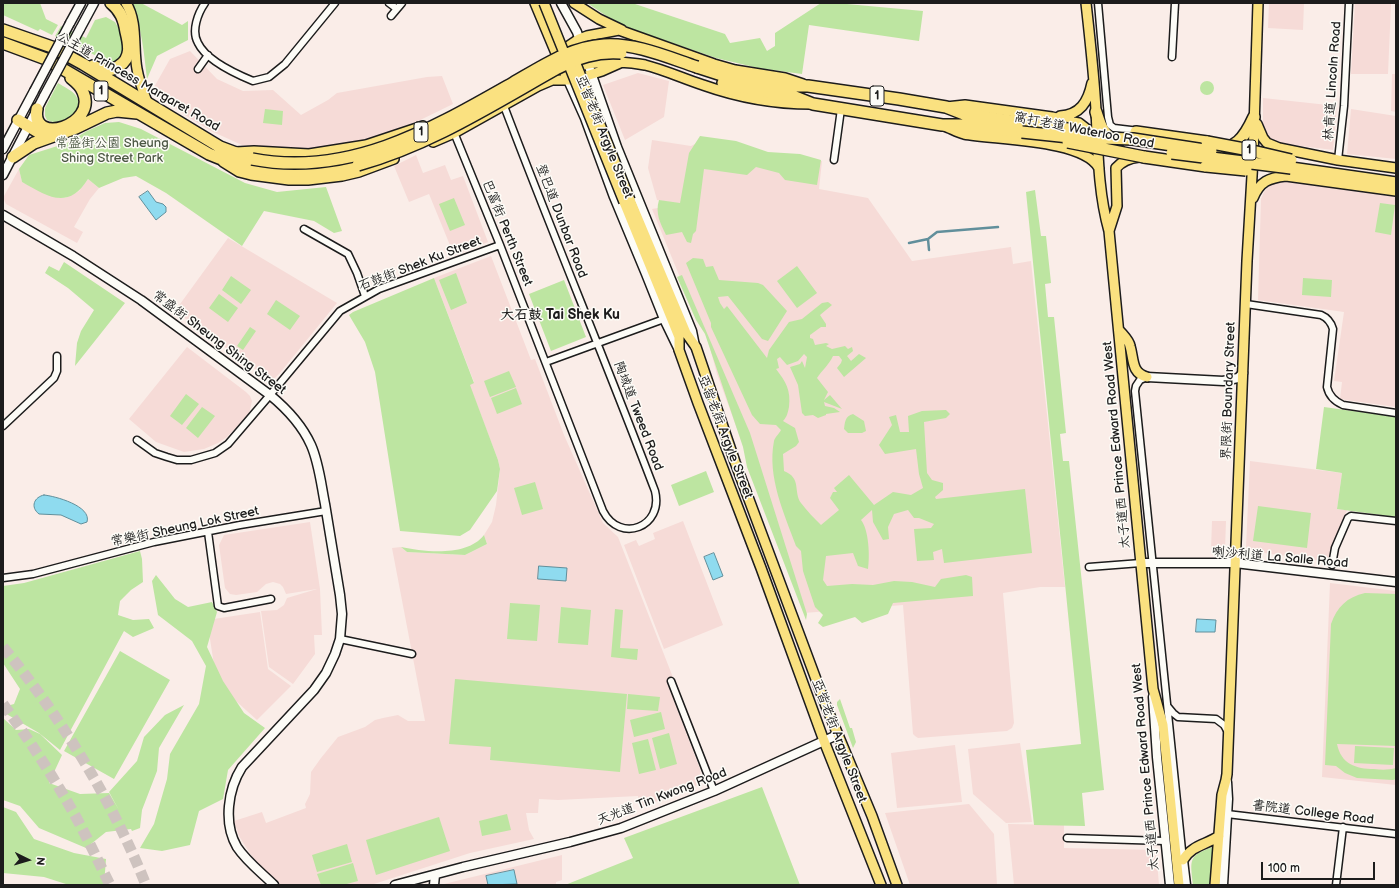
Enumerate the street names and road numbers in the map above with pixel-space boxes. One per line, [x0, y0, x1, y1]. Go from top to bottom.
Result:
street label: 林肯道 Lincoln Road [1321, 21, 1345, 141]
street label: 公主道 Princess Margaret Road [54, 29, 222, 135]
street label: 亞皆老街 Argyle Street [572, 73, 636, 201]
road number: 1 [94, 81, 108, 101]
road number: 1 [870, 86, 884, 106]
street label: 窩打老道 Waterloo Road [1013, 110, 1155, 152]
road number: 1 [414, 122, 428, 142]
road number: 1 [1242, 140, 1256, 160]
street label: 登巴道 Dunbar Road [532, 162, 590, 280]
street label: 巴富街 Perth Street [479, 178, 535, 288]
street label: 石鼓街 Shek Ku Street [357, 233, 483, 295]
street label: 常盛街 Sheung Shing Street [149, 288, 289, 398]
street label: 界限街 Boundary Street [1219, 322, 1239, 460]
street label: 太子道西 Prince Edward Road West [1100, 341, 1134, 549]
street label: 陶域道 Tweed Road [610, 359, 666, 473]
street label: 亞皆老街 Argyle Street [694, 373, 756, 501]
street label: 常樂街 Sheung Lok Street [110, 504, 260, 550]
street label: 喇沙利道 La Salle Road [1211, 544, 1349, 572]
street label: 太子道西 Prince Edward Road West [1129, 663, 1163, 871]
street label: 亞皆老街 Argyle Street [808, 677, 870, 805]
street label: 天光道 Tin Kwong Road [595, 765, 729, 829]
street label: 書院道 College Road [1251, 798, 1375, 828]

